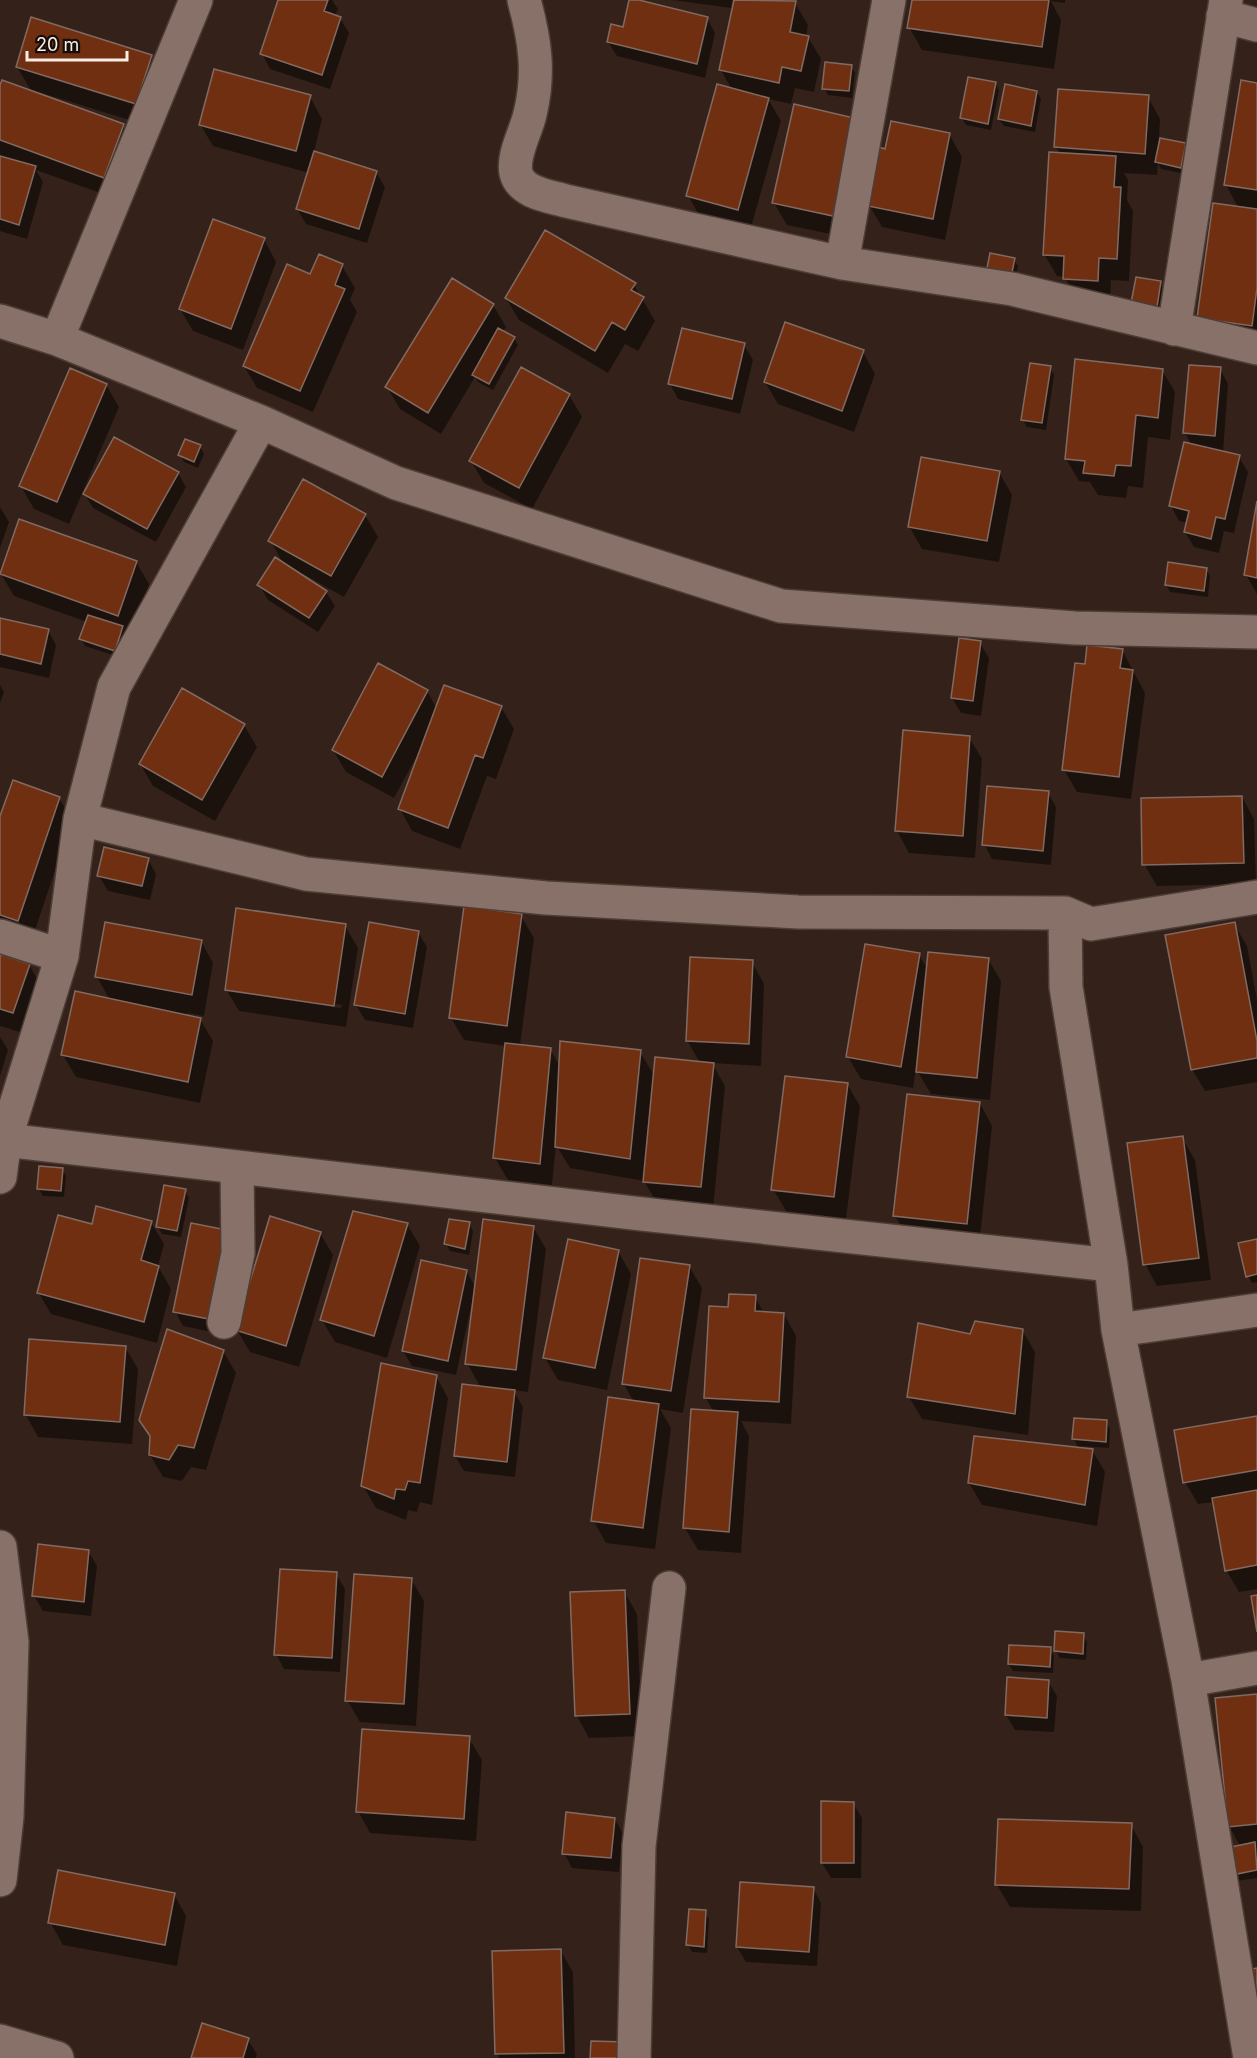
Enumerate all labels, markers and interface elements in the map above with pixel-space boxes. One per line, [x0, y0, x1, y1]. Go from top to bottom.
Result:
scale bar [27, 24, 128, 62]
text: 20 m [36, 34, 79, 55]

